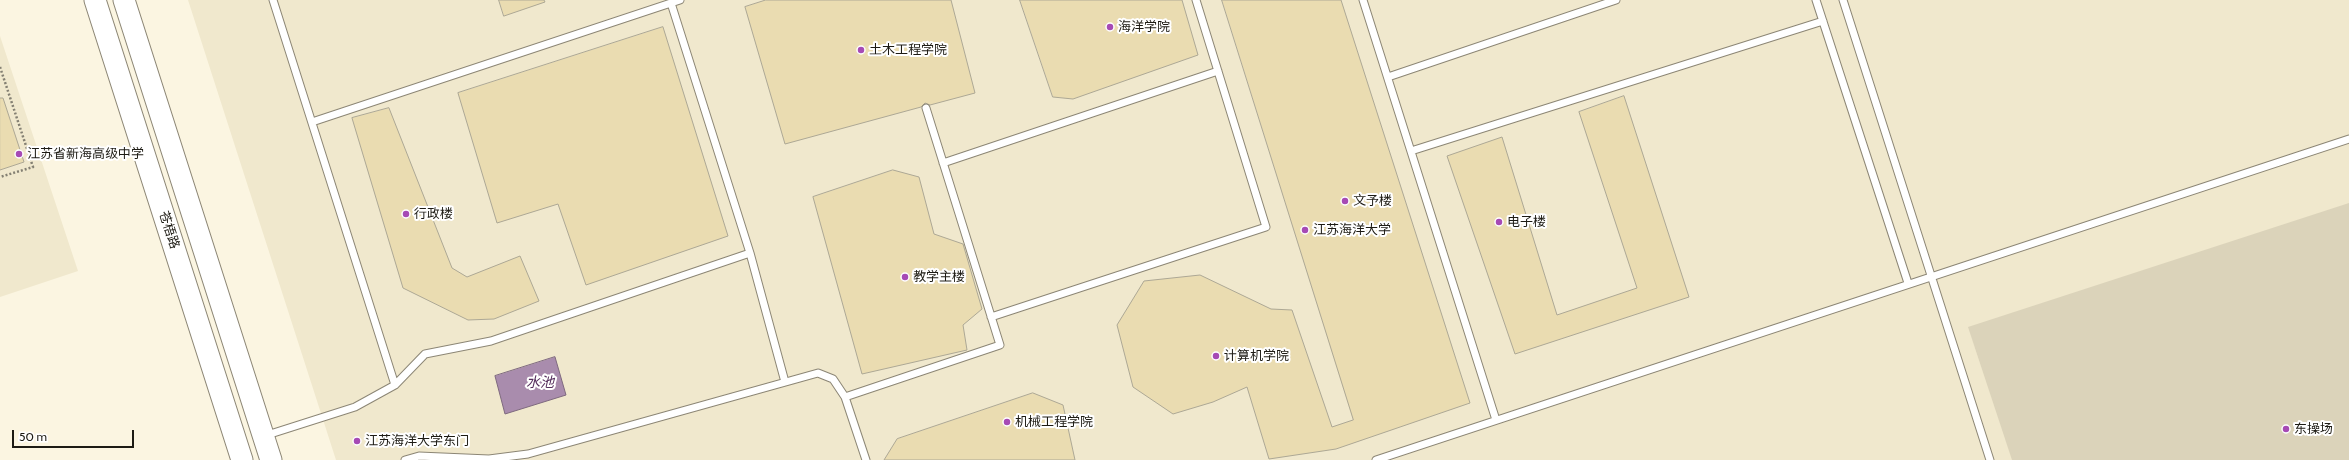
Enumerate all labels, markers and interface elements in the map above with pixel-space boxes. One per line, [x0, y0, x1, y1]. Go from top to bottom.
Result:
place label: 海洋学院 [1118, 19, 1170, 35]
marker: 海洋学院 [1105, 22, 1115, 32]
place label: 土木工程学院 [869, 42, 947, 58]
marker: 土木工程学院 [856, 45, 866, 55]
place label: 江苏省新海高级中学 [27, 146, 144, 162]
marker: 江苏省新海高级中学 [14, 149, 24, 159]
place label: 文予楼 [1353, 193, 1392, 209]
marker: 文予楼 [1340, 196, 1350, 206]
place label: 行政楼 [414, 206, 453, 222]
street label: 苍梧路 [156, 209, 182, 251]
marker: 行政楼 [401, 209, 411, 219]
place label: 电子楼 [1507, 214, 1546, 230]
marker: 电子楼 [1494, 217, 1504, 227]
place label: 江苏海洋大学 [1313, 222, 1391, 238]
marker: 江苏海洋大学 [1300, 225, 1310, 235]
place label: 教学主楼 [913, 269, 965, 285]
marker: 教学主楼 [900, 272, 910, 282]
place label: 计算机学院 [1224, 348, 1289, 364]
marker: 计算机学院 [1211, 351, 1221, 361]
water label: 水池 [526, 375, 554, 391]
place label: 机械工程学院 [1015, 414, 1093, 430]
marker: 机械工程学院 [1002, 417, 1012, 427]
place label: 东操场 [2294, 421, 2333, 437]
scale bar [14, 422, 136, 448]
marker: 东操场 [2281, 424, 2291, 434]
text: 50 m [19, 429, 47, 444]
place label: 江苏海洋大学东门 [365, 433, 469, 449]
marker: 江苏海洋大学东门 [352, 436, 362, 446]

